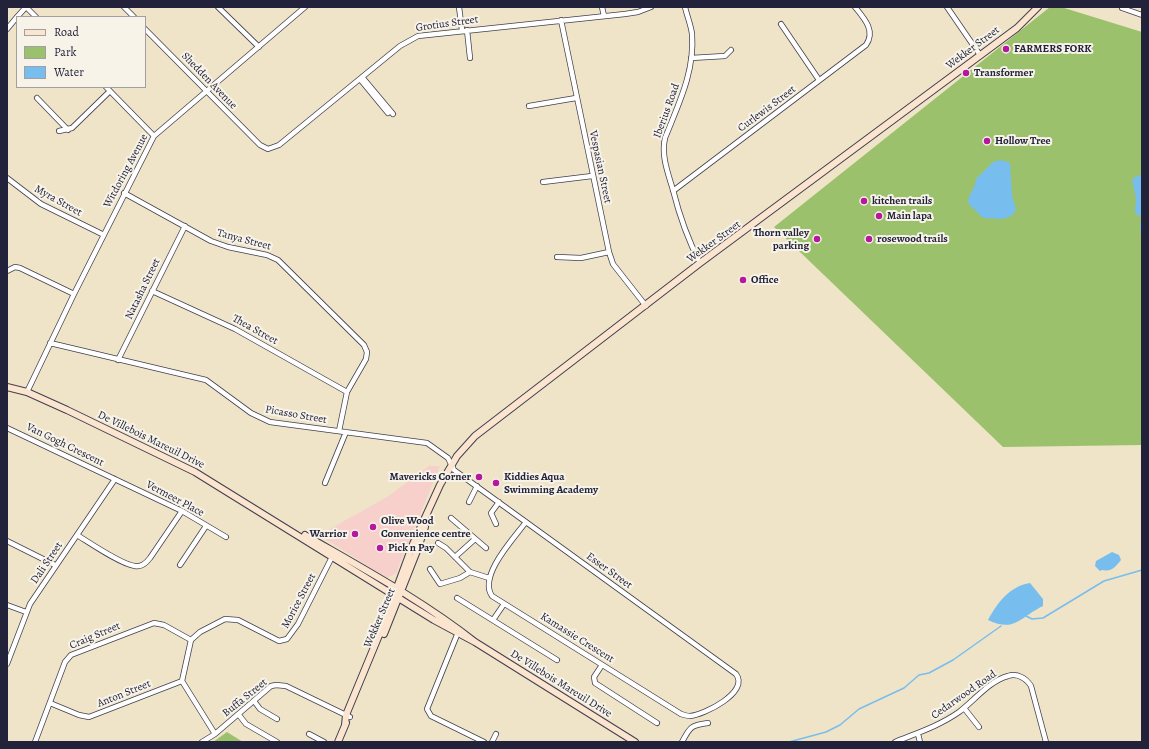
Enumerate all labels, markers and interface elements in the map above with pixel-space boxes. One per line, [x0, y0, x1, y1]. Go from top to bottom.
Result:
street label: Grotius Street [415, 13, 479, 35]
legend [16, 16, 146, 88]
text: Road [54, 24, 79, 40]
street label: Wekker Street [944, 24, 1002, 72]
place label: FARMERS FORK [1014, 42, 1092, 56]
text: Park [54, 44, 77, 60]
marker: FARMERS FORK [1001, 44, 1011, 54]
street label: Shedden Avenue [178, 50, 240, 112]
text: Water [54, 64, 84, 80]
place label: Transformer [974, 66, 1033, 80]
marker: Transformer [961, 68, 971, 78]
street label: Iberius Road [651, 82, 683, 140]
street label: Curlewis Street [735, 83, 799, 135]
street label: Vespasian Street [586, 129, 614, 205]
street label: Witdoring Avenue [101, 132, 151, 210]
place label: Hollow Tree [995, 134, 1051, 148]
marker: Hollow Tree [982, 136, 992, 146]
street label: Myra Street [32, 183, 84, 219]
place label: kitchen trails [872, 194, 932, 208]
marker: kitchen trails [859, 196, 869, 206]
place label: Main lapa [887, 209, 932, 223]
marker: Main lapa [874, 211, 884, 221]
street label: Wekker Street [684, 218, 744, 266]
street label: Tanya Street [215, 226, 273, 254]
place label: Thorn valley parking [753, 226, 809, 252]
place label: rosewood trails [877, 232, 948, 246]
marker: Thorn valley parking [812, 234, 822, 244]
marker: rosewood trails [864, 234, 874, 244]
street label: Natasha Street [123, 256, 163, 322]
place label: Office [751, 273, 778, 287]
marker: Office [738, 275, 748, 285]
street label: Thea Street [230, 312, 280, 348]
street label: Picasso Street [264, 403, 328, 427]
street label: De Villebois Mareuil Drive [95, 408, 207, 472]
street label: Van Gogh Crescent [24, 421, 106, 469]
place label: Mavericks Corner [390, 470, 471, 484]
place label: Kiddies Aqua Swimming Academy [504, 470, 598, 496]
marker: Mavericks Corner [474, 472, 484, 482]
street label: Vermeer Place [144, 478, 206, 520]
marker: Kiddies Aqua Swimming Academy [491, 478, 501, 488]
place label: Olive Wood Convenience centre [381, 514, 471, 540]
marker: Olive Wood Convenience centre [368, 522, 378, 532]
place label: Warrior [309, 527, 347, 541]
marker: Warrior [350, 529, 360, 539]
street label: Dali Street [28, 539, 66, 587]
place label: Pick n Pay [388, 541, 434, 555]
marker: Pick n Pay [375, 543, 385, 553]
street label: Esser Street [583, 550, 635, 592]
street label: Morice Street [279, 571, 319, 631]
street label: Wekker Street [362, 586, 398, 650]
street label: Kamassie Crescent [538, 610, 616, 666]
street label: Craig Street [68, 619, 122, 653]
street label: De Villebois Mareuil Drive [508, 647, 614, 721]
street label: Cedarwood Road [929, 668, 999, 722]
street label: Buffa Street [220, 676, 270, 720]
street label: Anton Street [95, 677, 153, 711]

